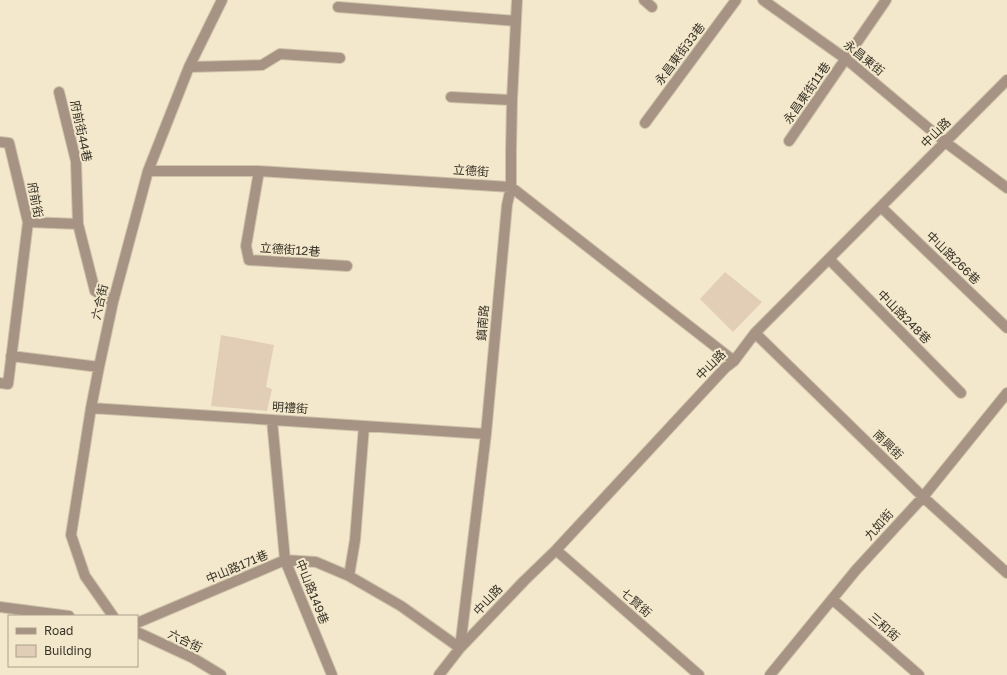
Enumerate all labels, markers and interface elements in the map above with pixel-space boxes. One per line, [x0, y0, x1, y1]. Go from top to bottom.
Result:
street label: 永昌東街33巷 [651, 20, 708, 88]
street label: 永昌東街 [841, 37, 888, 79]
street label: 永昌東街11巷 [780, 59, 833, 126]
street label: 府前街44巷 [68, 99, 95, 163]
street label: 中山路 [918, 115, 954, 151]
street label: 立德街 [453, 162, 490, 179]
street label: 府前街 [25, 181, 46, 219]
street label: 中山路266巷 [923, 228, 984, 287]
street label: 立德街12巷 [259, 240, 321, 259]
street label: 六合街 [88, 283, 111, 321]
street label: 中山路248巷 [874, 287, 934, 347]
street label: 鎮南路 [473, 304, 492, 342]
street label: 中山路 [693, 347, 729, 383]
street label: 明禮街 [272, 399, 309, 416]
street label: 南興街 [870, 427, 907, 463]
street label: 九如街 [861, 506, 896, 543]
street label: 中山路171巷 [203, 547, 270, 586]
street label: 中山路149巷 [293, 557, 332, 626]
street label: 中山路 [470, 581, 505, 618]
street label: 七賢街 [618, 585, 655, 620]
street label: 三和街 [866, 609, 903, 644]
legend [8, 615, 138, 667]
text: Road [44, 623, 73, 638]
street label: 六合街 [166, 626, 205, 655]
text: Building [44, 643, 92, 658]

